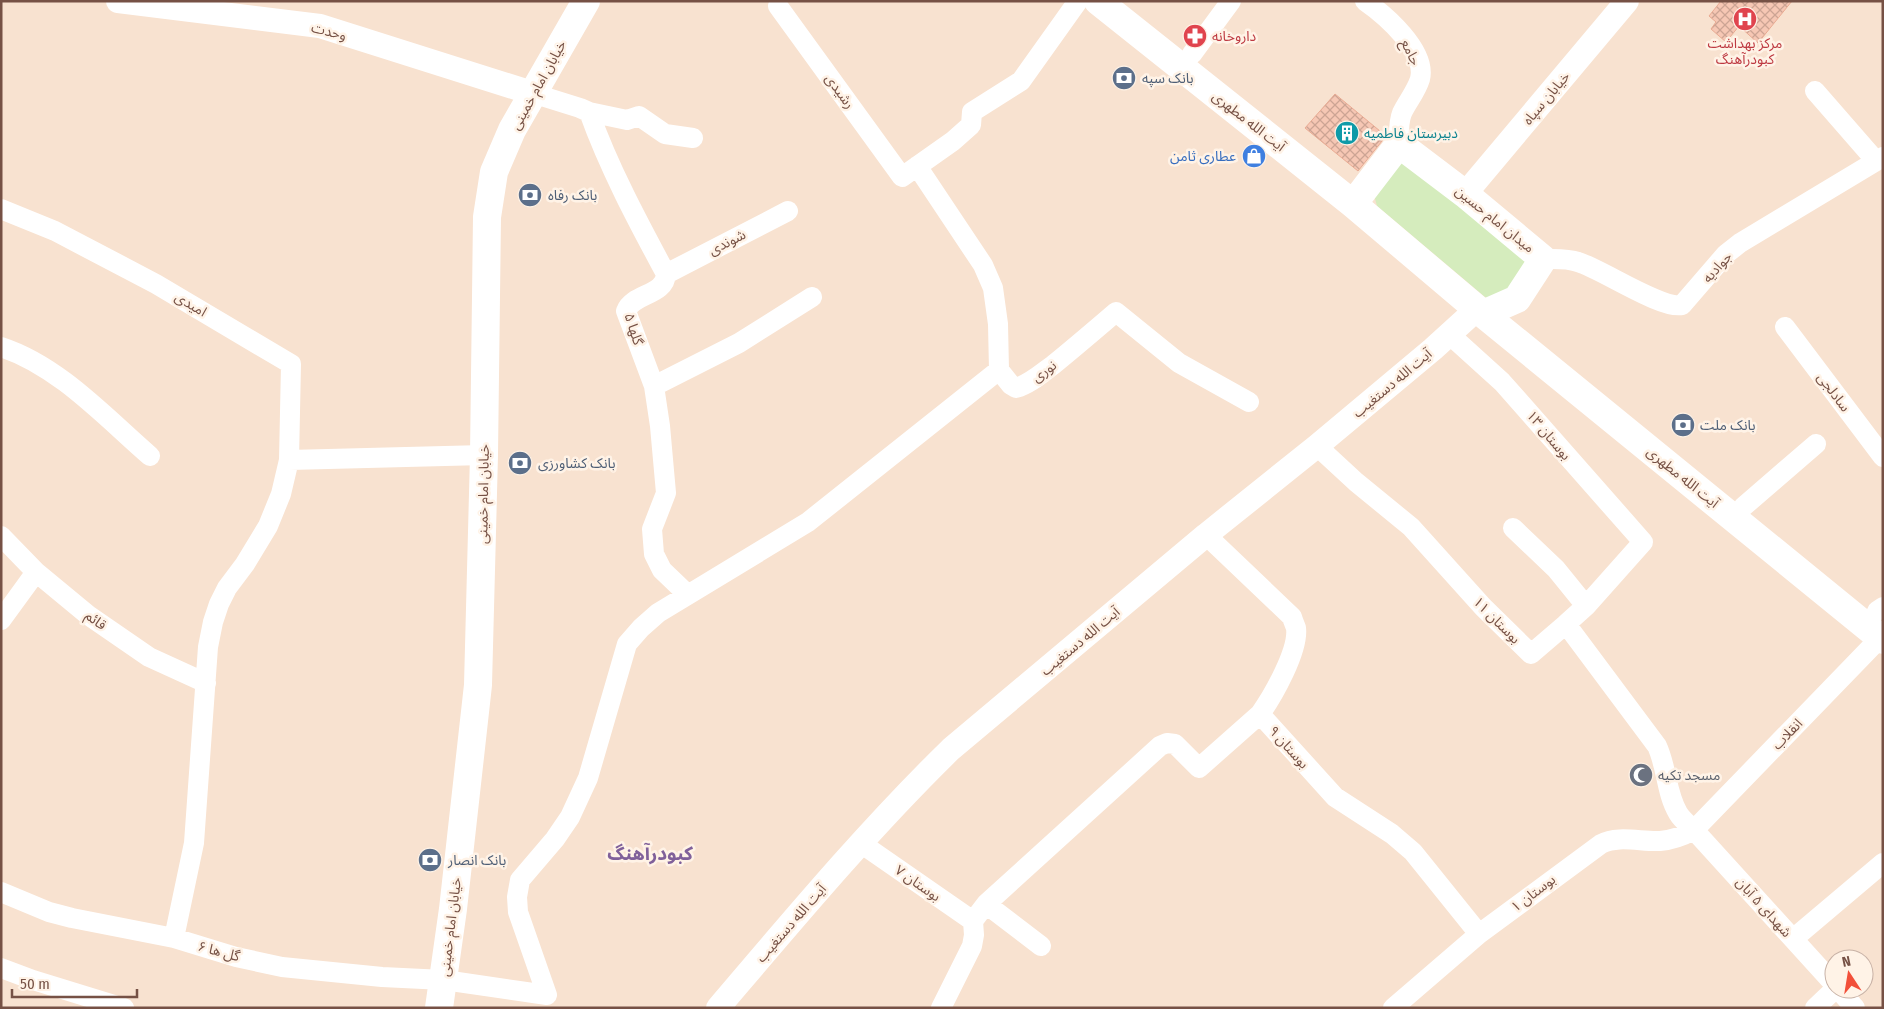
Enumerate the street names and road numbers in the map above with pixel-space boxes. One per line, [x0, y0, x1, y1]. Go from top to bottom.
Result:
street label: وحدت [309, 19, 348, 44]
street label: جامع [1395, 36, 1424, 69]
street label: خیابان امام خمینی [507, 37, 572, 134]
street label: خیابان سپاه [1519, 68, 1574, 129]
street label: رشیدی [821, 71, 858, 112]
street label: آیت الله مطهری [1209, 88, 1289, 156]
street label: میدان امام حسین [1451, 182, 1538, 258]
street label: شوندی [706, 226, 749, 259]
street label: جوادیه [1699, 248, 1736, 286]
street label: امیدی [172, 288, 210, 320]
street label: گلها ۵ [620, 311, 647, 347]
street label: آیت الله دستغیب [1349, 345, 1436, 421]
street label: نوری [1029, 357, 1060, 386]
street label: سادلجی [1813, 369, 1854, 415]
street label: بوستان ۱۳ [1523, 407, 1574, 464]
street label: آیت الله مطهری [1643, 443, 1723, 512]
street label: خیابان امام خمینی [474, 444, 495, 544]
street label: بوستان ۱۱ [1470, 593, 1524, 648]
street label: آیت الله دستغیب [1037, 603, 1124, 679]
street label: قائم [81, 607, 110, 635]
street label: انقلاب [1769, 715, 1806, 753]
street label: بوستان ۹ [1265, 722, 1312, 772]
street label: بوستان ۷ [892, 862, 944, 905]
street label: بوستان ۱ [1508, 871, 1559, 916]
street label: شهدای ۵ آبان [1732, 874, 1795, 941]
street label: خیابان امام خمینی [436, 877, 467, 978]
street label: آیت الله دستغیب [753, 880, 831, 966]
street label: گل ها ۶ [196, 938, 242, 965]

